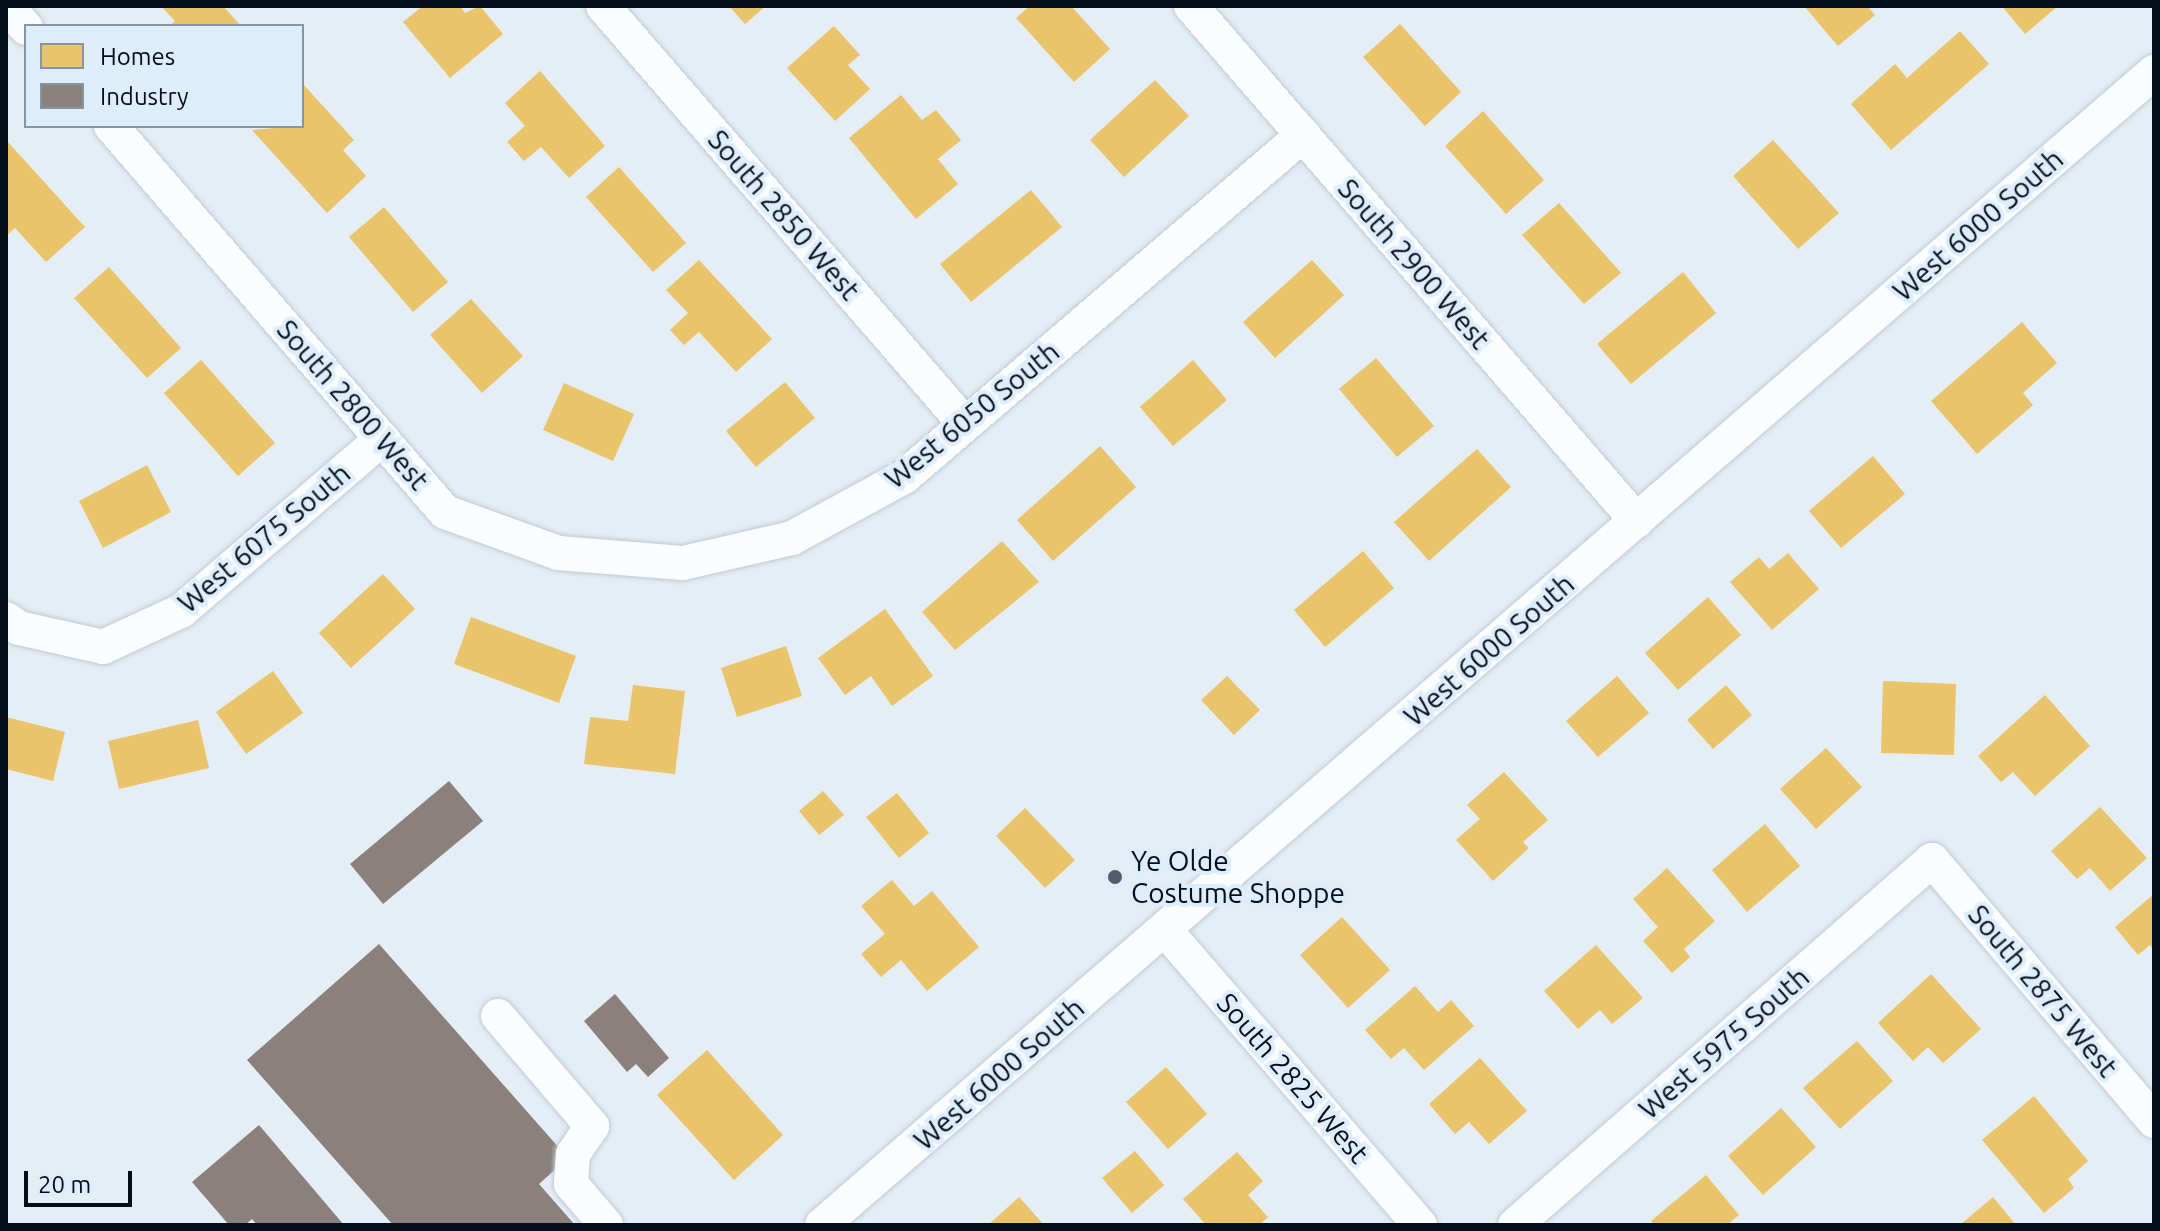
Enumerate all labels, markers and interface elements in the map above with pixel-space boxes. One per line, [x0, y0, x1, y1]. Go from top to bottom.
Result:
legend [24, 24, 304, 128]
text: Homes [100, 43, 175, 70]
text: Industry [100, 83, 189, 110]
street label: South 2850 West [701, 123, 867, 307]
street label: West 6000 South [1886, 142, 2070, 308]
street label: South 2900 West [1331, 172, 1497, 356]
street label: South 2800 West [270, 313, 436, 497]
street label: West 6050 South [878, 335, 1066, 495]
street label: West 6075 South [171, 456, 357, 620]
street label: West 6000 South [1397, 567, 1581, 733]
place label: Ye Olde Costume Shoppe [1131, 844, 1345, 910]
marker: Ye Olde Costume Shoppe [1106, 868, 1124, 886]
street label: South 2875 West [1961, 898, 2125, 1084]
street label: West 5975 South [1632, 960, 1816, 1126]
street label: South 2825 West [1210, 986, 1376, 1170]
street label: West 6000 South [907, 991, 1091, 1157]
scale bar [28, 1155, 136, 1205]
text: 20 m [38, 1171, 91, 1198]

